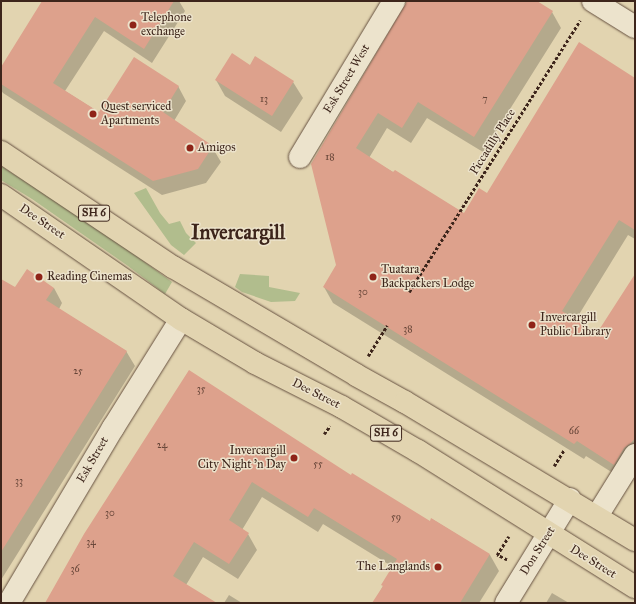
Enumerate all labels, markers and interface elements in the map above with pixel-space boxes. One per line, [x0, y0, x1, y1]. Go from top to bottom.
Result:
place label: Telephone exchange [141, 11, 192, 39]
marker: Telephone exchange [128, 20, 138, 30]
street label: Esk Street West [321, 42, 373, 116]
house number: 13 [260, 94, 268, 106]
house number: 7 [482, 94, 488, 106]
place label: Quest serviced Apartments [101, 100, 171, 128]
street label: Piccadilly Place [467, 107, 519, 177]
marker: Quest serviced Apartments [88, 109, 98, 119]
place label: Amigos [198, 141, 236, 155]
marker: Amigos [185, 143, 195, 153]
house number: 18 [325, 152, 335, 164]
street label: Dee Street [16, 202, 68, 242]
road number: SH 6 [78, 204, 110, 222]
district label: Invercargill [191, 220, 285, 244]
place label: Tuatara Backpackers Lodge [381, 263, 474, 291]
place label: Reading Cinemas [47, 270, 132, 284]
marker: Reading Cinemas [34, 272, 44, 282]
marker: Tuatara Backpackers Lodge [368, 272, 378, 282]
house number: 30 [358, 287, 368, 299]
place label: Invercargill Public Library [540, 311, 611, 339]
marker: Invercargill Public Library [527, 320, 537, 330]
house number: 38 [403, 324, 413, 336]
house number: 25 [73, 366, 83, 378]
street label: Dee Street [290, 376, 342, 412]
house number: 35 [197, 384, 205, 396]
road number: SH 6 [370, 424, 402, 442]
house number: 66 [569, 426, 579, 438]
street label: Esk Street [74, 434, 112, 486]
house number: 24 [157, 440, 167, 452]
place label: Invercargill City Night 'n Day [198, 444, 286, 472]
marker: Invercargill City Night 'n Day [289, 453, 299, 463]
house number: 55 [313, 459, 323, 471]
house number: 33 [15, 476, 23, 488]
house number: 30 [105, 508, 115, 520]
house number: 59 [391, 512, 401, 524]
street label: Don Street [517, 524, 559, 578]
house number: 34 [86, 537, 96, 549]
street label: Dee Street [567, 542, 619, 582]
place label: The Langlands [356, 560, 430, 574]
marker: The Langlands [433, 562, 443, 572]
house number: 36 [70, 564, 80, 576]

